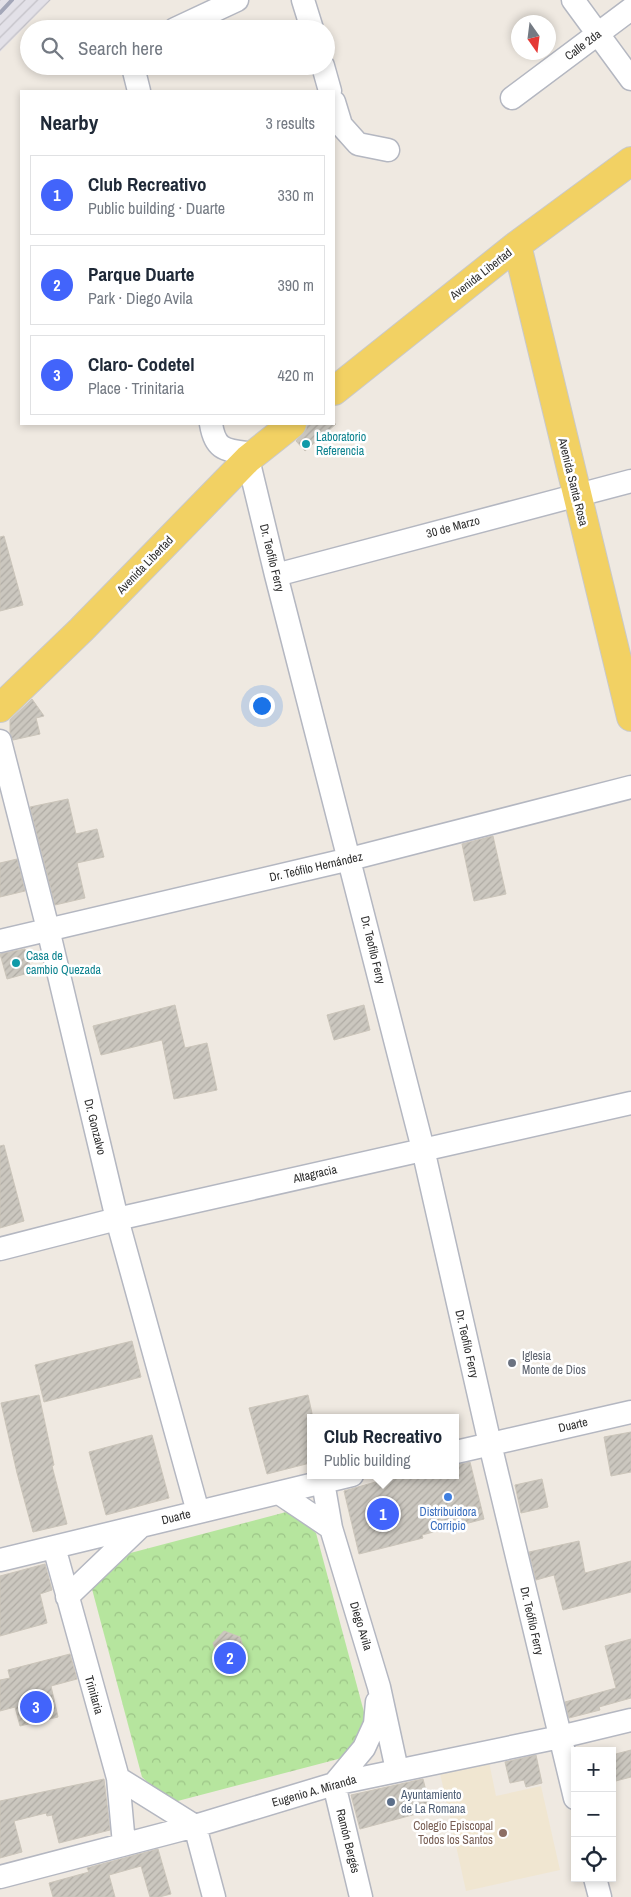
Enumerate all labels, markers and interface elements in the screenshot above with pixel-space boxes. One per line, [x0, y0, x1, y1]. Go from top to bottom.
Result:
north arrow [511, 15, 556, 60]
search box [20, 20, 335, 75]
street label: Calle 2da [562, 26, 605, 64]
icon: search [38, 34, 66, 62]
text: Search here [78, 35, 163, 61]
text: Nearby [40, 108, 98, 137]
text: 3 results [265, 112, 315, 134]
text: Club Recreativo [88, 171, 207, 197]
text: 1 [53, 184, 61, 206]
text: 330 m [278, 184, 314, 206]
text: Public building · Duarte [88, 197, 225, 219]
street label: Avenida Libertad [446, 245, 515, 304]
text: Parque Duarte [88, 261, 195, 287]
text: 2 [53, 274, 61, 296]
text: 390 m [278, 274, 314, 296]
text: Park · Diego Avila [88, 287, 193, 309]
text: Claro- Codetel [88, 351, 194, 377]
text: 3 [53, 364, 61, 386]
text: 420 m [278, 364, 314, 386]
text: Place · Trinitaria [88, 377, 184, 399]
place label: Laboratorio Referencia [316, 429, 366, 459]
street label: Avenida Santa Rosa [554, 435, 592, 528]
marker: Laboratorio Referencia [300, 438, 312, 450]
street label: 30 de Marzo [425, 512, 481, 542]
street label: Dr. Teofilo Ferry [256, 522, 288, 594]
street label: Avenida Libertad [113, 533, 177, 598]
your location [249, 693, 275, 719]
street label: Dr. Teófilo Hernández [268, 849, 364, 885]
street label: Dr. Teofilo Ferry [357, 914, 389, 986]
place label: Casa de cambio Quezada [26, 948, 101, 978]
marker: Casa de cambio Quezada [10, 957, 22, 969]
street label: Dr. Gonzalvo [80, 1097, 110, 1157]
street label: Altagracia [291, 1161, 339, 1187]
street label: Dr. Teofilo Ferry [451, 1308, 483, 1380]
place label: Iglesia Monte de Dios [522, 1348, 586, 1378]
marker: Iglesia Monte de Dios [506, 1357, 518, 1369]
popup [307, 1414, 459, 1479]
street label: Duarte [557, 1414, 589, 1436]
text: Club Recreativo [324, 1423, 442, 1449]
text: Public building [324, 1449, 411, 1471]
marker: Distribuidora Corripio [442, 1491, 454, 1503]
pin: 1 [367, 1495, 399, 1533]
place label: Distribuidora Corripio [420, 1504, 477, 1534]
street label: Duarte [160, 1506, 192, 1528]
street label: Dr. Teófilo Ferry [516, 1585, 548, 1657]
street label: Diego Avila [346, 1600, 376, 1653]
pin: 2 [214, 1639, 246, 1677]
street label: Trinitaria [81, 1674, 107, 1717]
pin: 3 [20, 1688, 52, 1726]
map controls [571, 1747, 616, 1882]
button: + [571, 1747, 616, 1792]
street label: Eugenio A. Miranda [270, 1771, 359, 1811]
place label: Ayuntamiento de La Romana [400, 1787, 466, 1817]
button: − [571, 1792, 616, 1837]
marker: Ayuntamiento de La Romana [385, 1796, 397, 1808]
street label: Ramón Bergés [332, 1807, 364, 1875]
place label: Colegio Episcopal Todos los Santos [413, 1818, 493, 1848]
marker: Colegio Episcopal Todos los Santos [497, 1827, 509, 1839]
button: locate [571, 1837, 616, 1882]

